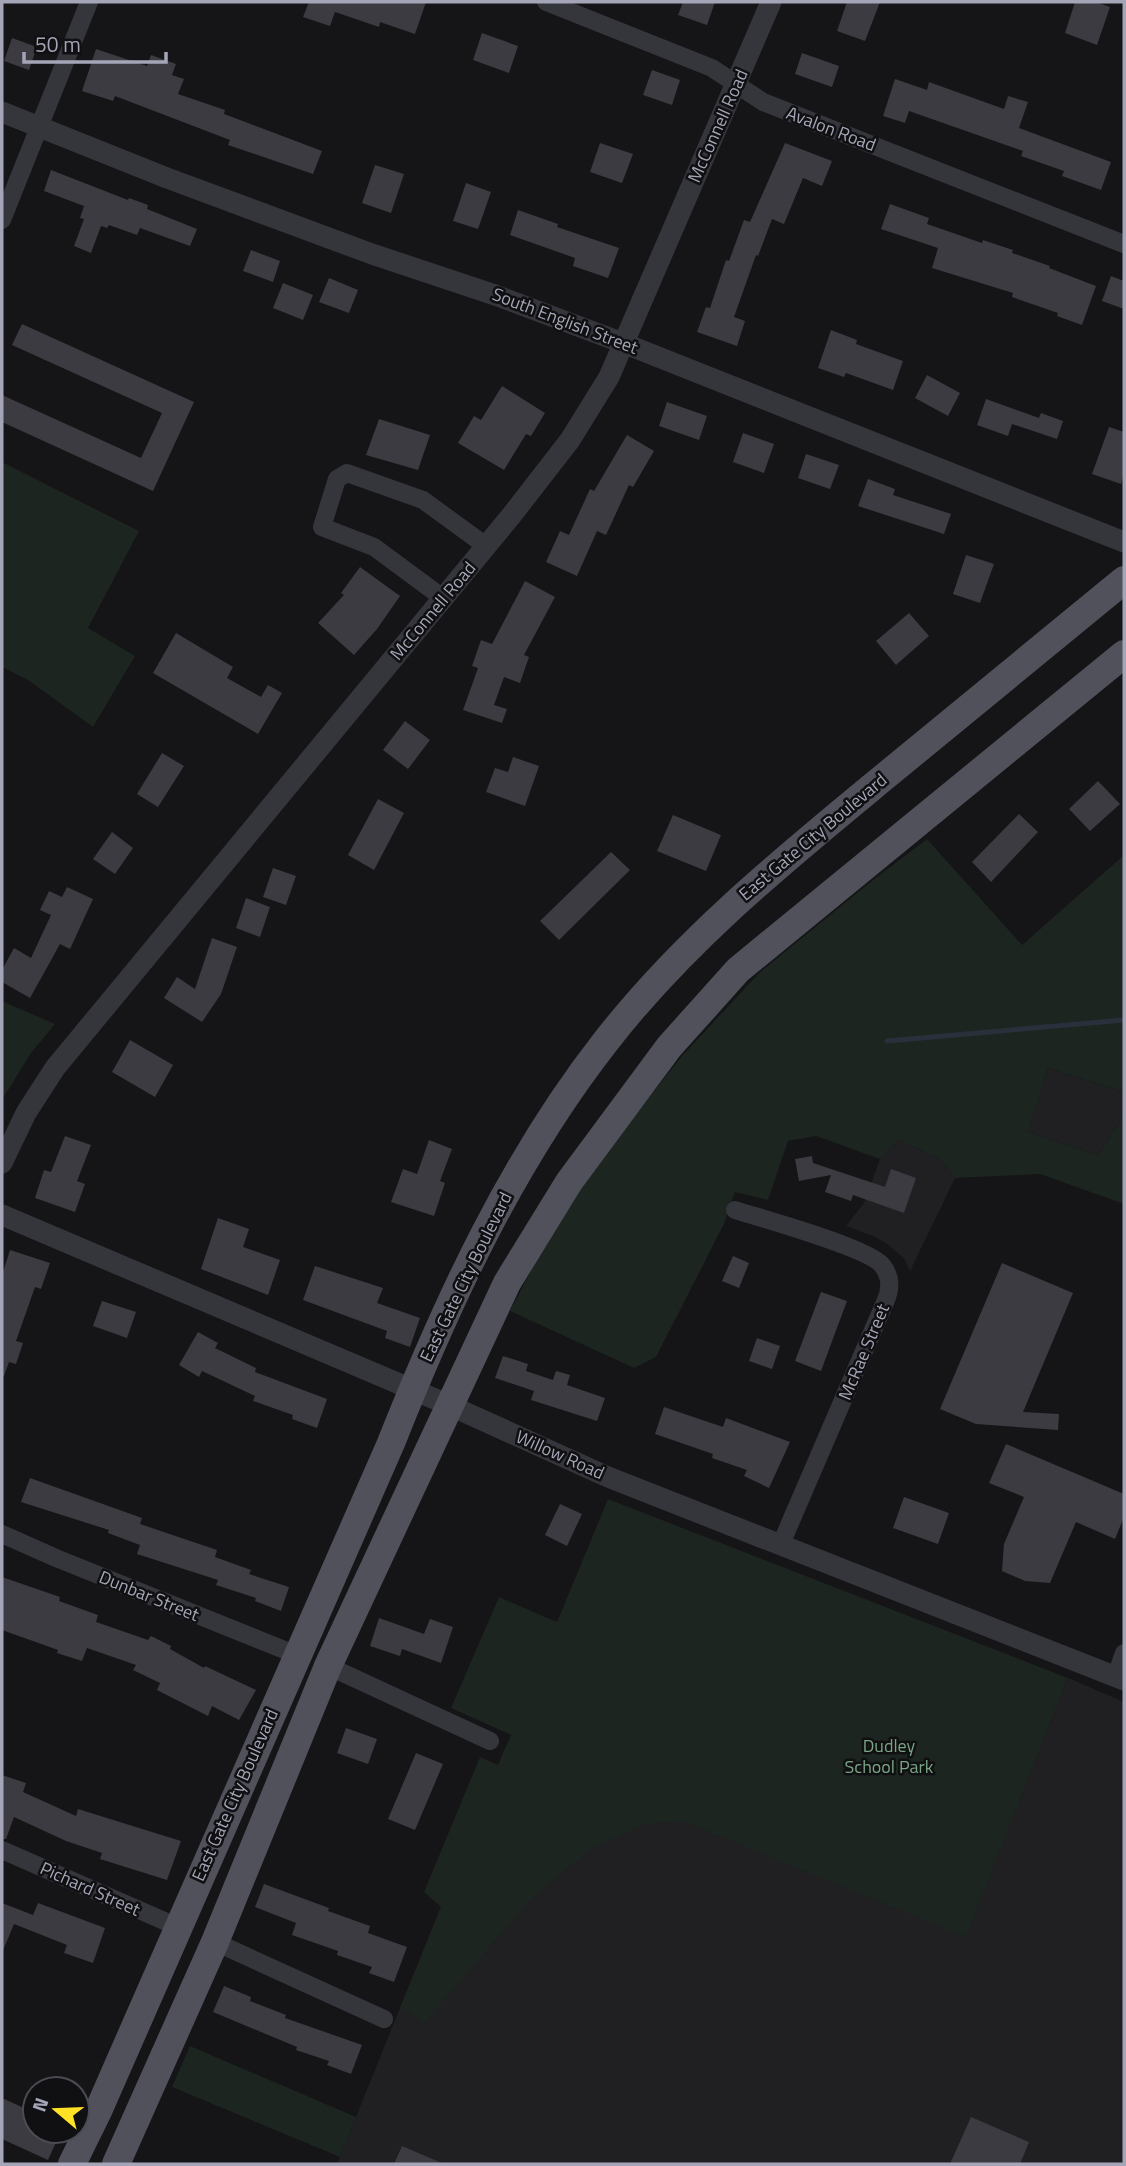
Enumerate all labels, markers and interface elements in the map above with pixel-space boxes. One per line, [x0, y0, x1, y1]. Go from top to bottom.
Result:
scale bar [24, 21, 166, 65]
text: 50 m [35, 28, 81, 60]
street label: McConnell Road [680, 65, 755, 187]
street label: Avalon Road [782, 99, 880, 158]
street label: South English Street [488, 280, 643, 361]
street label: McConnell Road [383, 555, 482, 666]
street label: East Gate City Boulevard [733, 766, 893, 907]
street label: East Gate City Boulevard [413, 1187, 518, 1366]
street label: McRae Street [831, 1299, 896, 1404]
street label: Willow Road [512, 1423, 609, 1486]
street label: Dunbar Street [95, 1563, 204, 1628]
street label: East Gate City Boulevard [184, 1704, 285, 1885]
park label: Dudley School Park [845, 1732, 934, 1780]
street label: Pichard Street [36, 1854, 145, 1923]
north arrow [21, 2075, 91, 2145]
text: N [24, 2093, 55, 2115]

